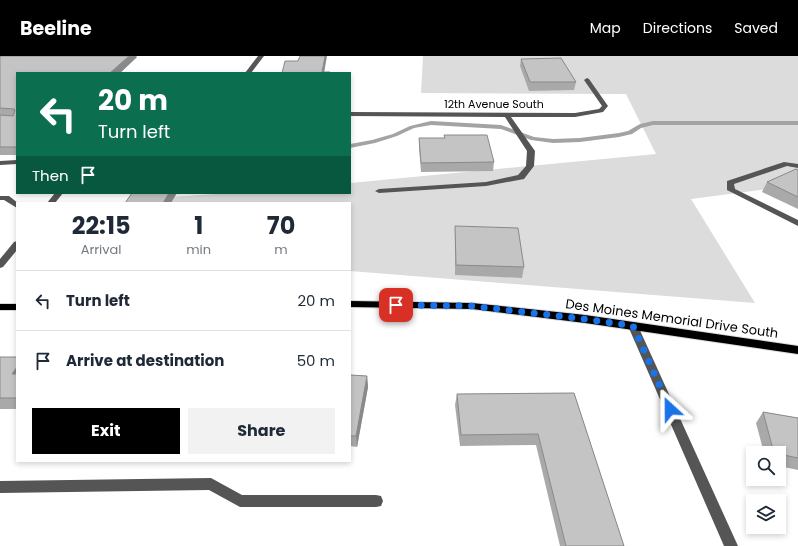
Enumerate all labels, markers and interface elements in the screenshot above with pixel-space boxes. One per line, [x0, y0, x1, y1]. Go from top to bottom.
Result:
text: Beeline [20, 15, 92, 42]
text: Map [590, 18, 621, 38]
text: Directions [643, 18, 712, 38]
text: Saved [734, 18, 778, 38]
text: 20 m [98, 81, 168, 120]
icon: left [32, 88, 84, 140]
street label: 12th Avenue South [444, 96, 544, 112]
text: Turn left [98, 119, 170, 144]
icon: arrive [77, 164, 99, 186]
text: Then [32, 165, 69, 186]
text: 22:15 [72, 209, 131, 242]
text: 1 [194, 209, 203, 242]
text: 70 [267, 209, 295, 242]
text: Arrival [81, 240, 122, 259]
text: min [186, 240, 211, 259]
text: m [274, 240, 288, 259]
pin [379, 288, 413, 322]
icon: left [32, 290, 54, 312]
text: Turn left [66, 290, 130, 311]
text: 20 m [297, 290, 335, 311]
icon: arrive [385, 294, 407, 316]
street label: Des Moines Memorial Drive South [564, 294, 780, 343]
icon: arrive [32, 350, 54, 372]
text: Arrive at destination [66, 350, 224, 371]
text: 50 m [297, 350, 335, 371]
position arrow [649, 388, 691, 430]
button: Exit [32, 408, 180, 454]
button: Share [188, 408, 335, 454]
map controls [746, 446, 786, 534]
button: search [746, 446, 786, 486]
button: layers [746, 494, 786, 534]

